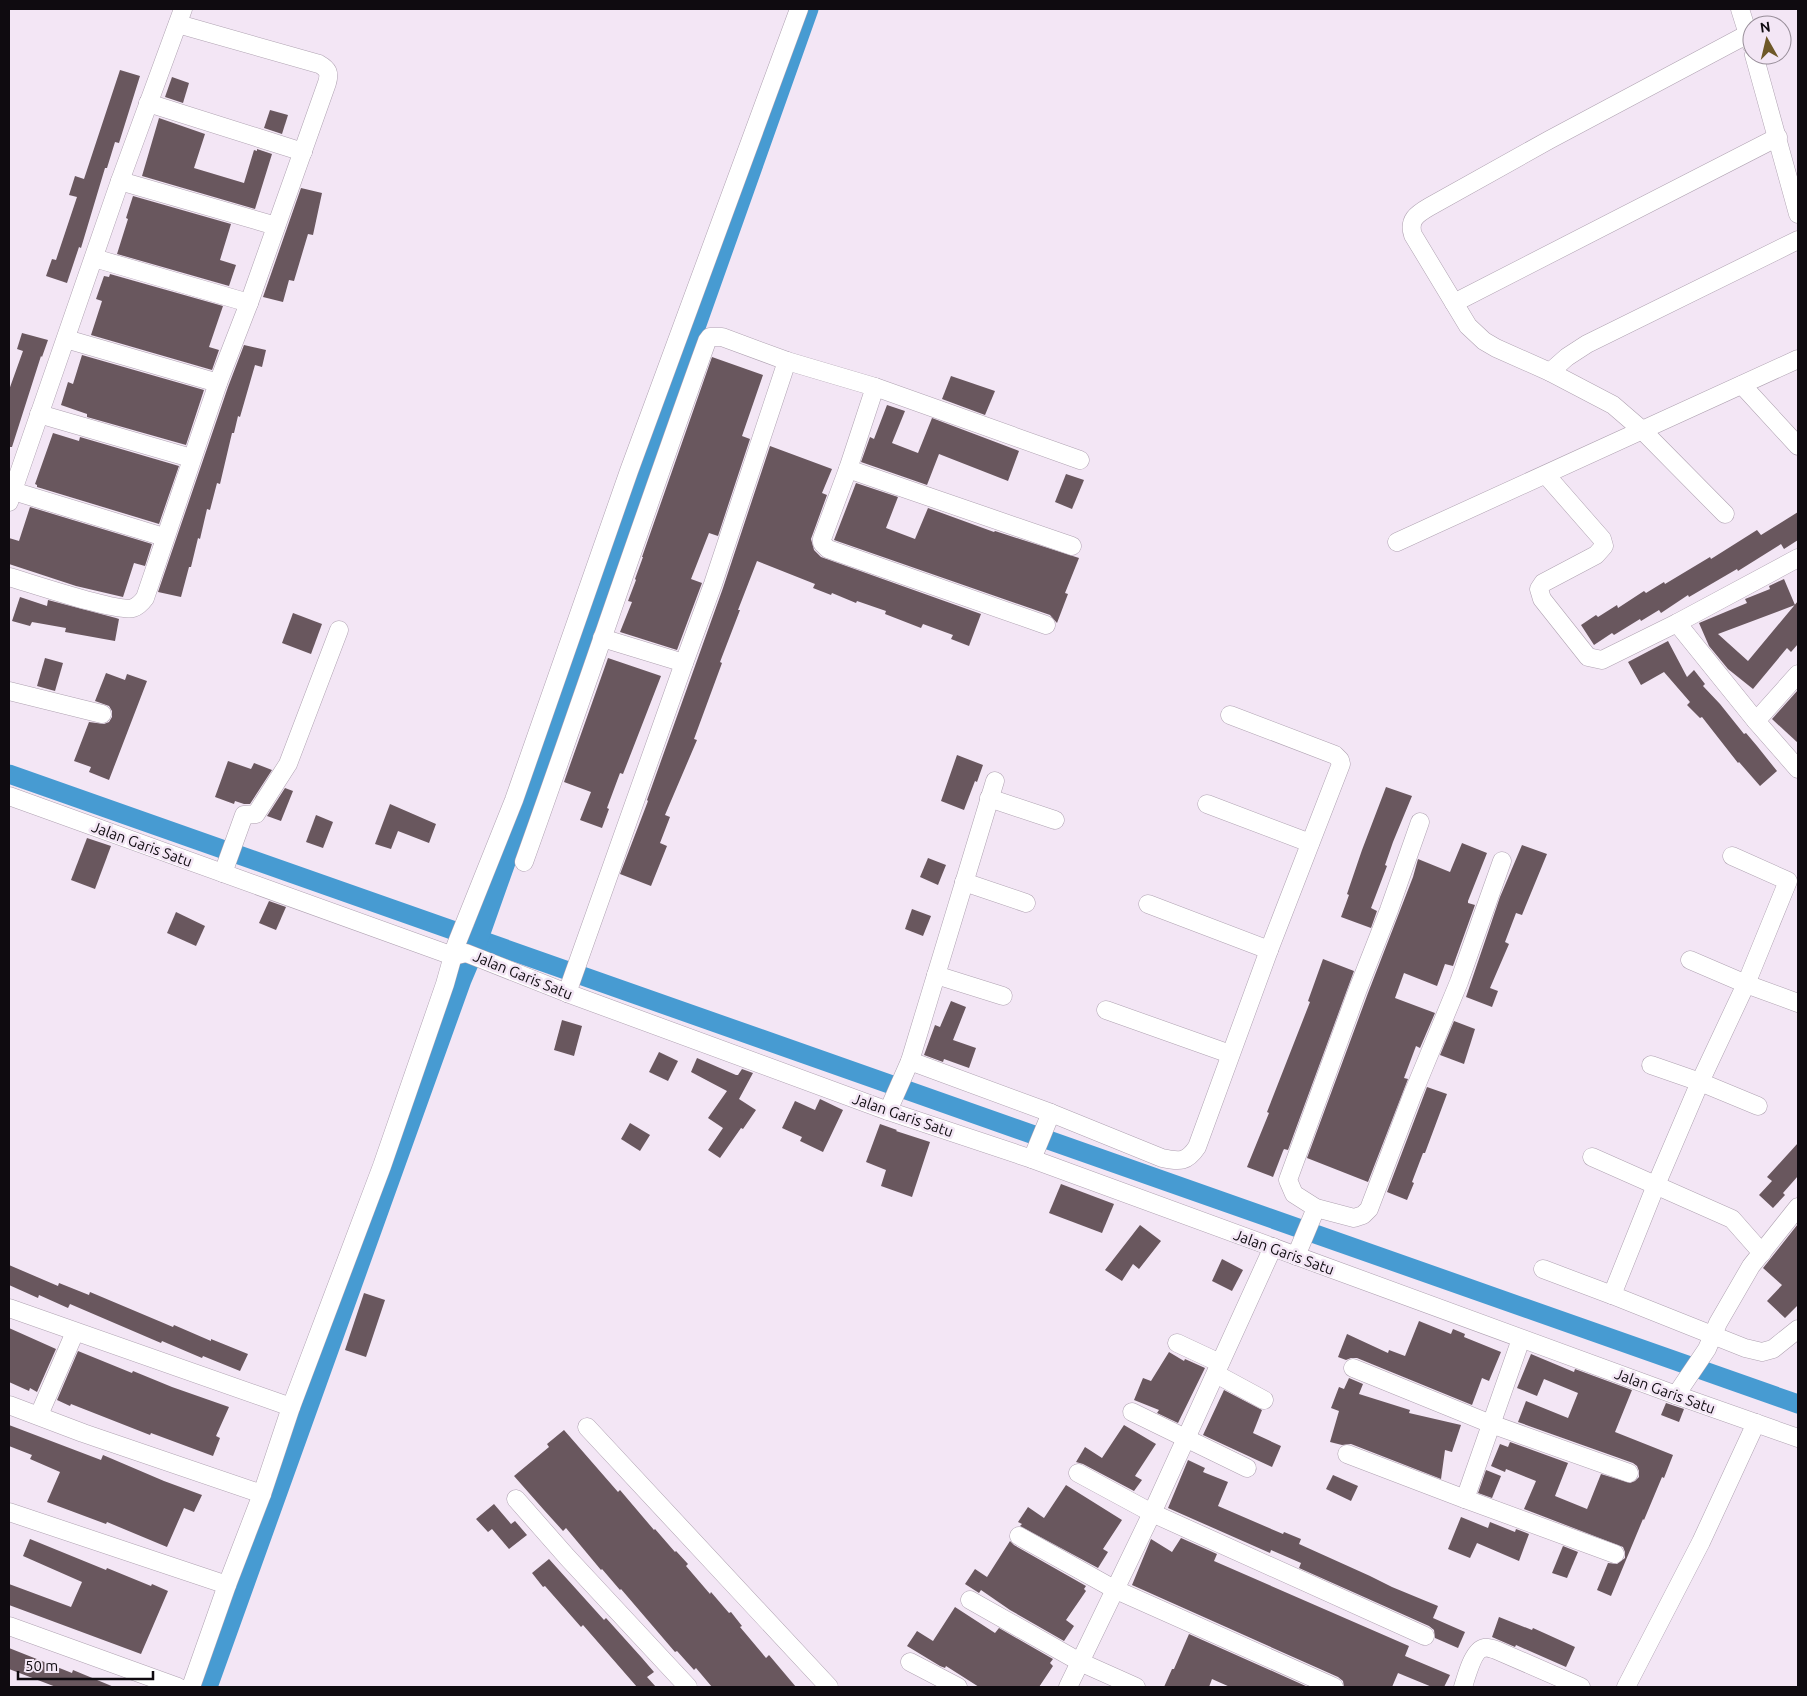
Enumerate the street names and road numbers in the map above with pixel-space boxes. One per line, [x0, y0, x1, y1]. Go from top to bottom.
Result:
street label: Jalan Garis Satu [89, 818, 195, 870]
street label: Jalan Garis Satu [471, 947, 575, 1003]
street label: Jalan Garis Satu [850, 1090, 956, 1140]
street label: Jalan Garis Satu [1231, 1226, 1337, 1278]
street label: Jalan Garis Satu [1612, 1365, 1718, 1417]

